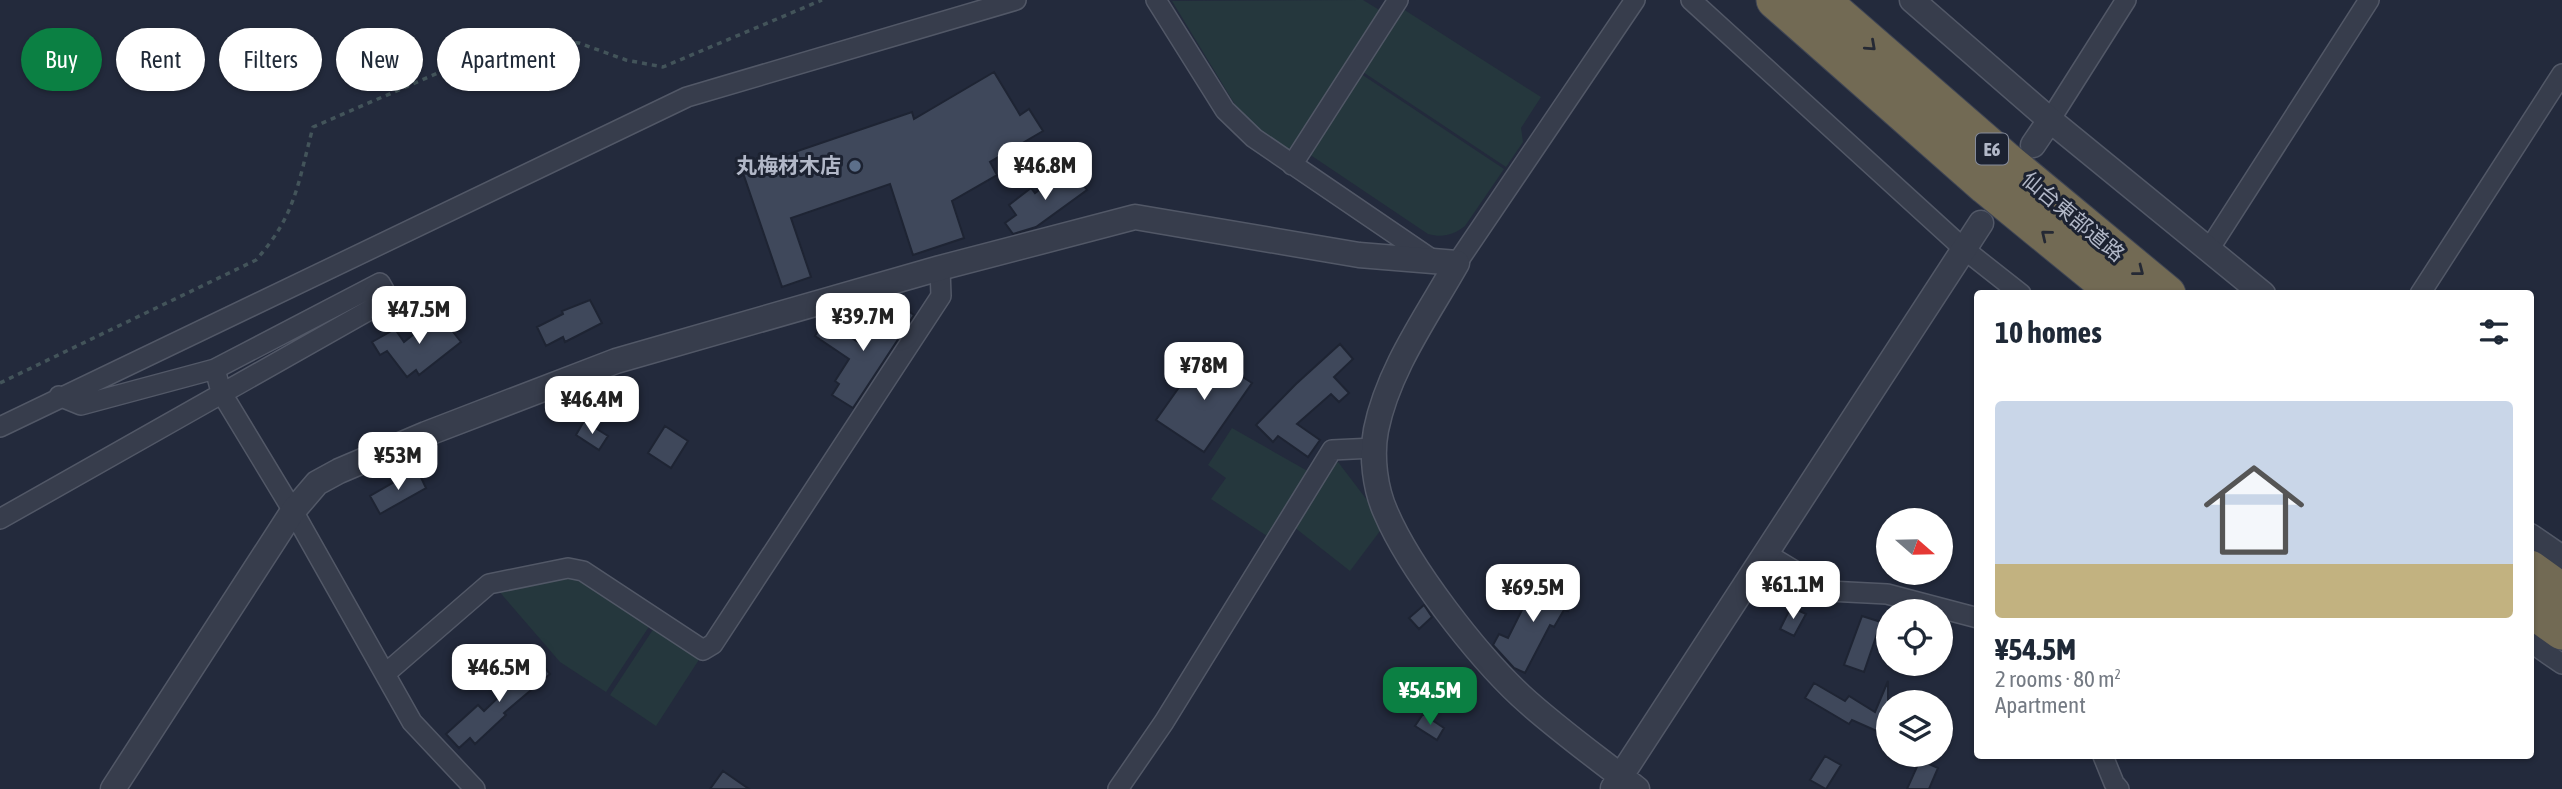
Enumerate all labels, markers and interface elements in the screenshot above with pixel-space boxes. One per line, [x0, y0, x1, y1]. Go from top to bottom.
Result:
chip: Buy [21, 28, 102, 91]
chip: Rent [116, 28, 205, 91]
chip: Filters [219, 28, 322, 91]
chip: New [336, 28, 423, 91]
chip: Apartment [437, 28, 580, 91]
one-way arrow [1863, 38, 1876, 50]
road number: E6 [1976, 134, 2008, 164]
pin: ¥46.8M [988, 142, 1102, 202]
text: ¥46.8M [1014, 152, 1076, 178]
place label: 丸梅材木店 [736, 153, 841, 177]
marker: 丸梅材木店 [847, 158, 863, 174]
street label: 仙台東部道路 [2018, 167, 2130, 266]
one-way arrow [2041, 231, 2053, 244]
one-way arrow [2131, 263, 2143, 276]
pin: ¥47.5M [362, 286, 476, 346]
pin: ¥39.7M [806, 294, 920, 353]
text: ¥47.5M [388, 296, 450, 322]
text: ¥39.7M [832, 303, 894, 329]
icon: filters [2475, 313, 2513, 351]
text: 10 homes [1995, 315, 2102, 349]
pin: ¥78M [1163, 342, 1245, 402]
text: ¥78M [1180, 352, 1228, 378]
pin: ¥46.4M [535, 376, 649, 436]
text: ¥46.4M [561, 386, 623, 412]
pin: ¥53M [357, 433, 439, 492]
text: ¥53M [374, 442, 422, 468]
icon: home [2191, 447, 2317, 573]
north arrow [1876, 508, 1953, 584]
map controls [1876, 508, 1953, 767]
pin: ¥61.1M [1736, 562, 1850, 621]
pin: ¥69.5M [1476, 564, 1590, 624]
text: ¥61.1M [1762, 571, 1824, 597]
text: ¥69.5M [1502, 574, 1564, 600]
button: locate [1876, 599, 1953, 676]
text: ¥54.5M [1995, 632, 2076, 666]
pin: ¥46.5M [442, 644, 556, 704]
text: ¥46.5M [468, 654, 530, 680]
text: 2 rooms · 80 m² [1995, 666, 2121, 692]
pin: ¥54.5M [1373, 668, 1487, 727]
text: ¥54.5M [1399, 677, 1461, 703]
button: layers [1876, 690, 1953, 767]
text: Apartment [1995, 692, 2086, 718]

